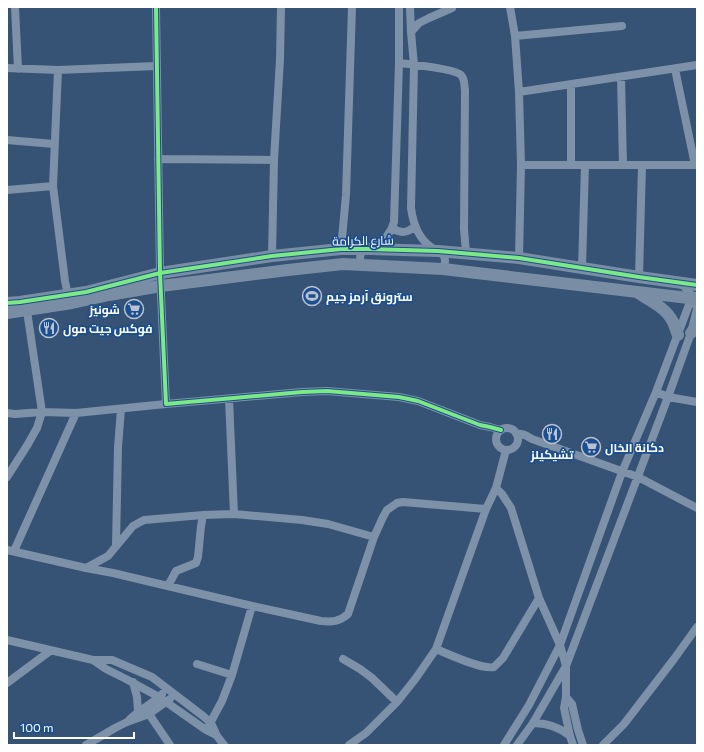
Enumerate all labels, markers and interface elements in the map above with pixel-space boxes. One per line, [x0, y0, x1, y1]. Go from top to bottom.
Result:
street label: شارع الكرامة [332, 232, 394, 250]
sports icon: سترونق آرمز جيم [301, 285, 323, 307]
place label: سترونق آرمز جيم [326, 289, 413, 305]
supermarket icon: شونيز [123, 298, 145, 320]
place label: شونيز [88, 302, 120, 318]
restaurant icon: فوكس جيت مول [38, 317, 60, 339]
place label: فوكس جيت مول [63, 321, 153, 337]
restaurant icon: تشيكيلز [541, 423, 563, 445]
supermarket icon: دكانة الخال [580, 436, 602, 458]
place label: دكانة الخال [605, 440, 664, 456]
place label: تشيكيلز [530, 447, 574, 463]
scale bar [14, 714, 134, 740]
text: 100 m [20, 720, 54, 734]

